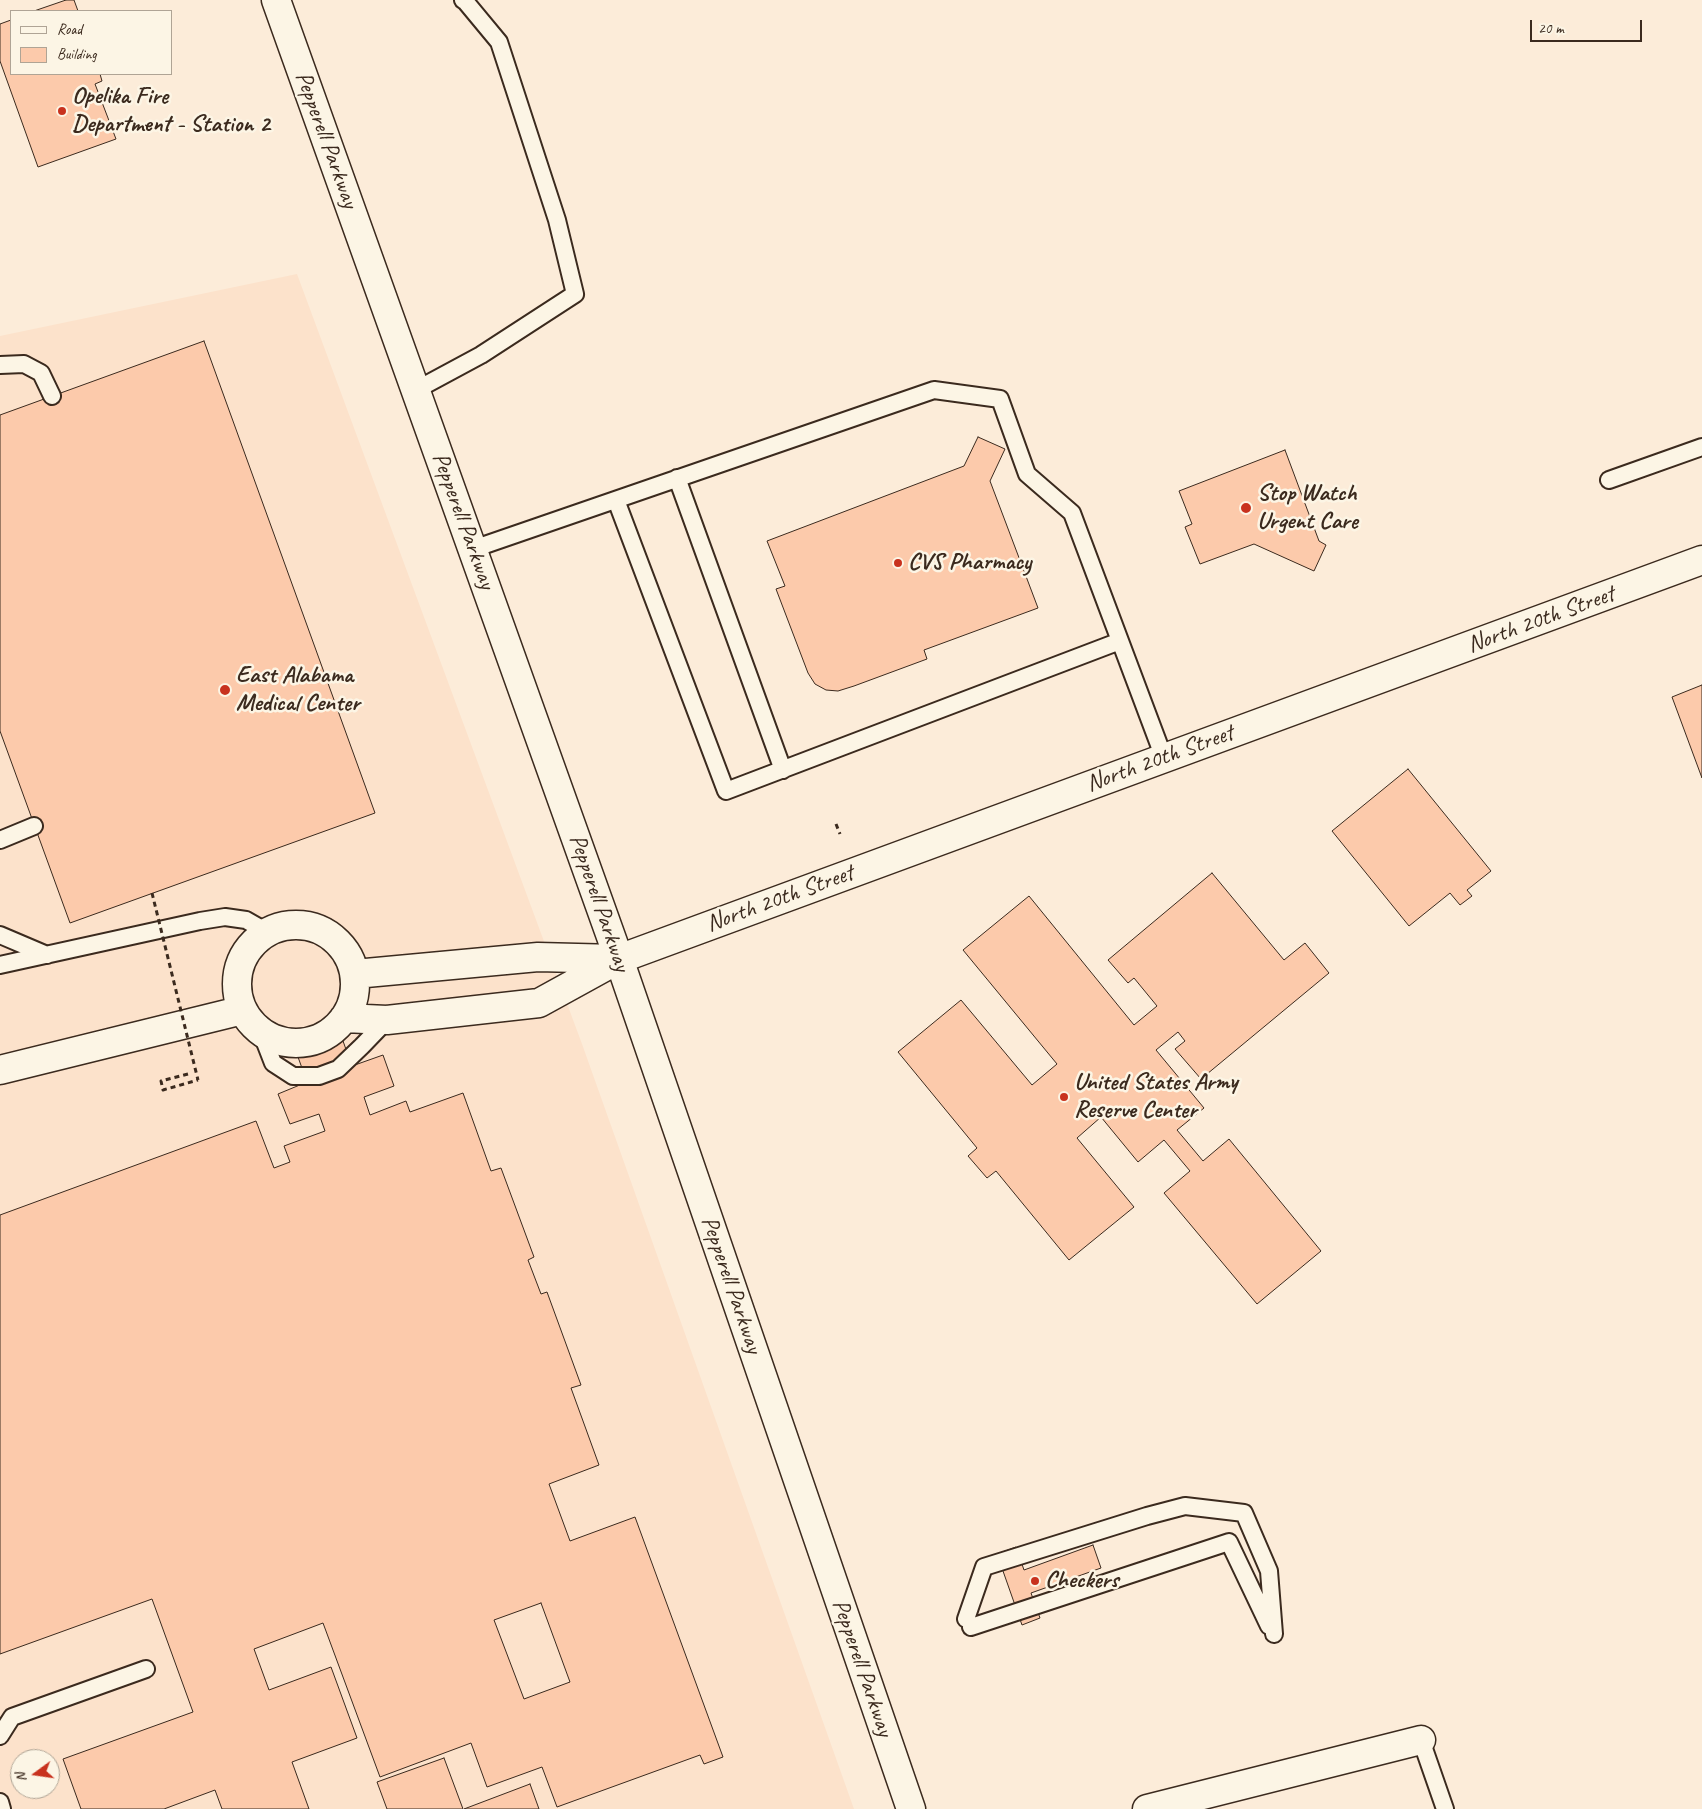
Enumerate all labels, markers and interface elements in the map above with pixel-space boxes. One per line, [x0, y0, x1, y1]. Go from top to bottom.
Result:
legend [10, 10, 172, 75]
scale bar [1532, 10, 1644, 42]
text: 20 m [1538, 19, 1564, 38]
text: Road [57, 20, 82, 39]
text: Building [57, 45, 96, 64]
street label: Pepperell Parkway [288, 68, 364, 212]
place label: Opelika Fire Department - Station 2 [72, 83, 270, 139]
marker: Opelika Fire Department - Station 2 [56, 105, 68, 117]
street label: Pepperell Parkway [425, 449, 501, 593]
place label: Stop Watch Urgent Care [1257, 480, 1358, 536]
marker: Stop Watch Urgent Care [1239, 501, 1253, 515]
place label: CVS Pharmacy [908, 549, 1031, 577]
marker: CVS Pharmacy [892, 557, 904, 569]
street label: North 20th Street [1463, 580, 1619, 660]
place label: East Alabama Medical Center [236, 662, 360, 718]
marker: East Alabama Medical Center [218, 683, 232, 697]
street label: North 20th Street [1082, 719, 1238, 799]
street label: Pepperell Parkway [562, 831, 636, 975]
street label: North 20th Street [702, 859, 858, 939]
place label: United States Army Reserve Center [1074, 1069, 1237, 1125]
marker: United States Army Reserve Center [1058, 1091, 1070, 1103]
street label: Pepperell Parkway [694, 1213, 768, 1357]
place label: Checkers [1045, 1567, 1118, 1595]
marker: Checkers [1029, 1575, 1041, 1587]
street label: Pepperell Parkway [825, 1596, 899, 1740]
north arrow [10, 1749, 60, 1799]
text: N [12, 1771, 30, 1784]

